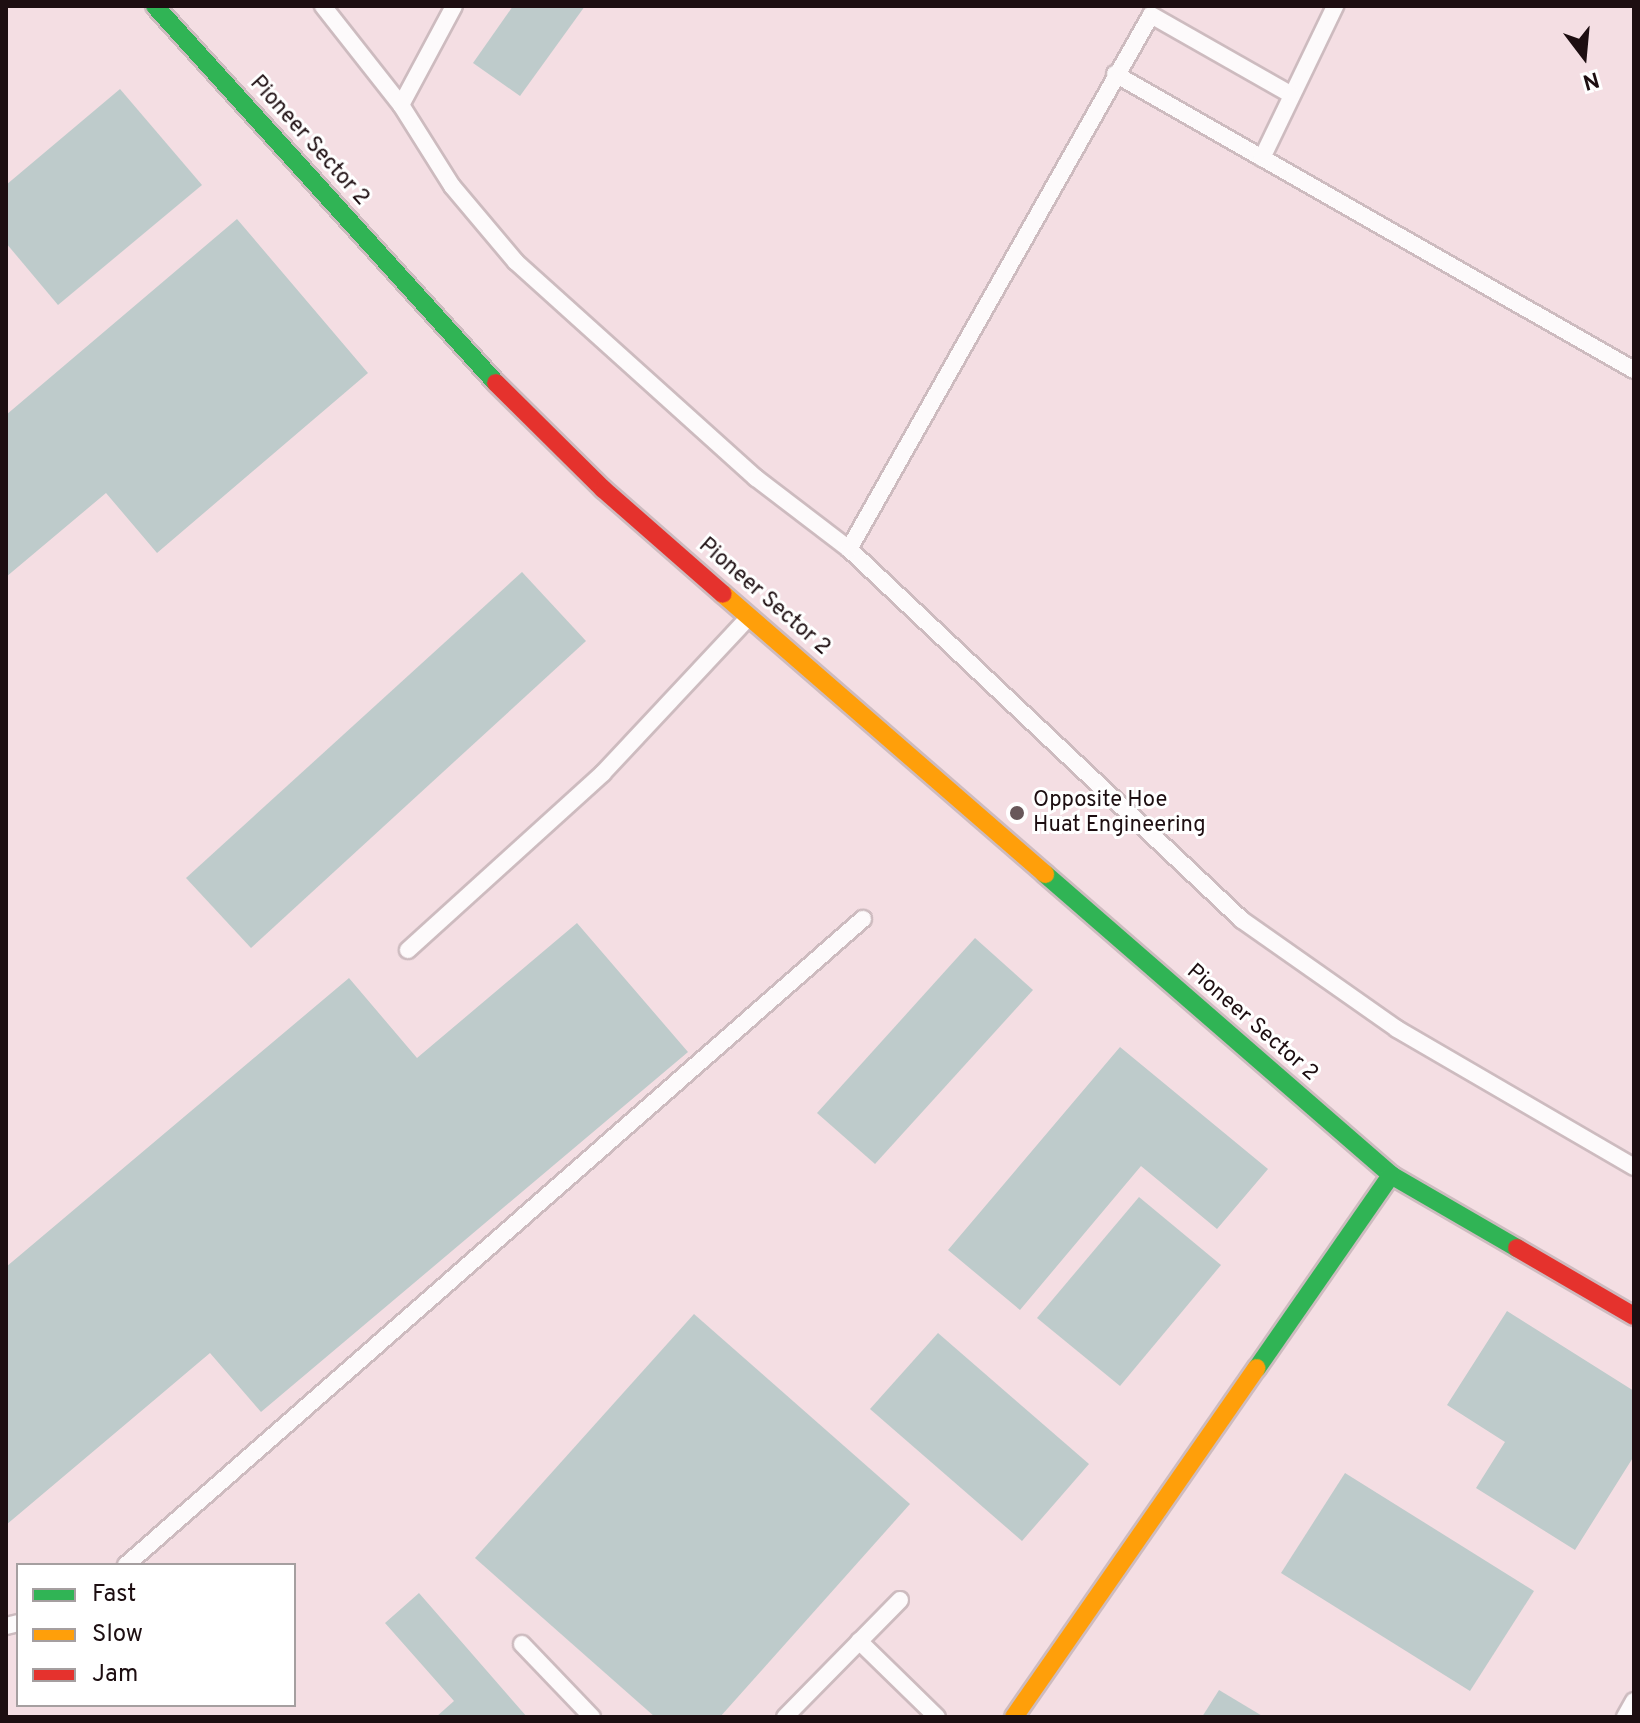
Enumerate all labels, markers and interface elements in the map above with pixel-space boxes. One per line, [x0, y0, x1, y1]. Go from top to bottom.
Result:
north arrow [1544, 16, 1624, 96]
text: N [1579, 64, 1602, 95]
street label: Pioneer Sector 2 [244, 71, 374, 211]
street label: Pioneer Sector 2 [693, 533, 835, 661]
place label: Opposite Hoe Huat Engineering [1033, 787, 1206, 838]
marker: Opposite Hoe Huat Engineering [1008, 804, 1026, 822]
street label: Pioneer Sector 2 [1181, 959, 1323, 1087]
legend [16, 1563, 296, 1707]
text: Fast [92, 1580, 136, 1610]
text: Slow [92, 1620, 143, 1650]
text: Jam [92, 1660, 138, 1690]

